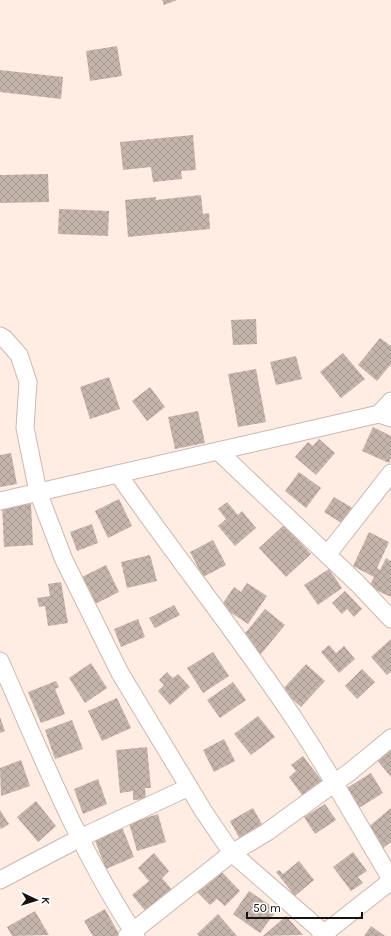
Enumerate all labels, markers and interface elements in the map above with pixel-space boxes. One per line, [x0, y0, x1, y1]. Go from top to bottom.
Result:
north arrow [16, 880, 56, 920]
scale bar [247, 894, 362, 920]
text: K [39, 897, 52, 906]
text: 50 m [253, 901, 281, 915]

